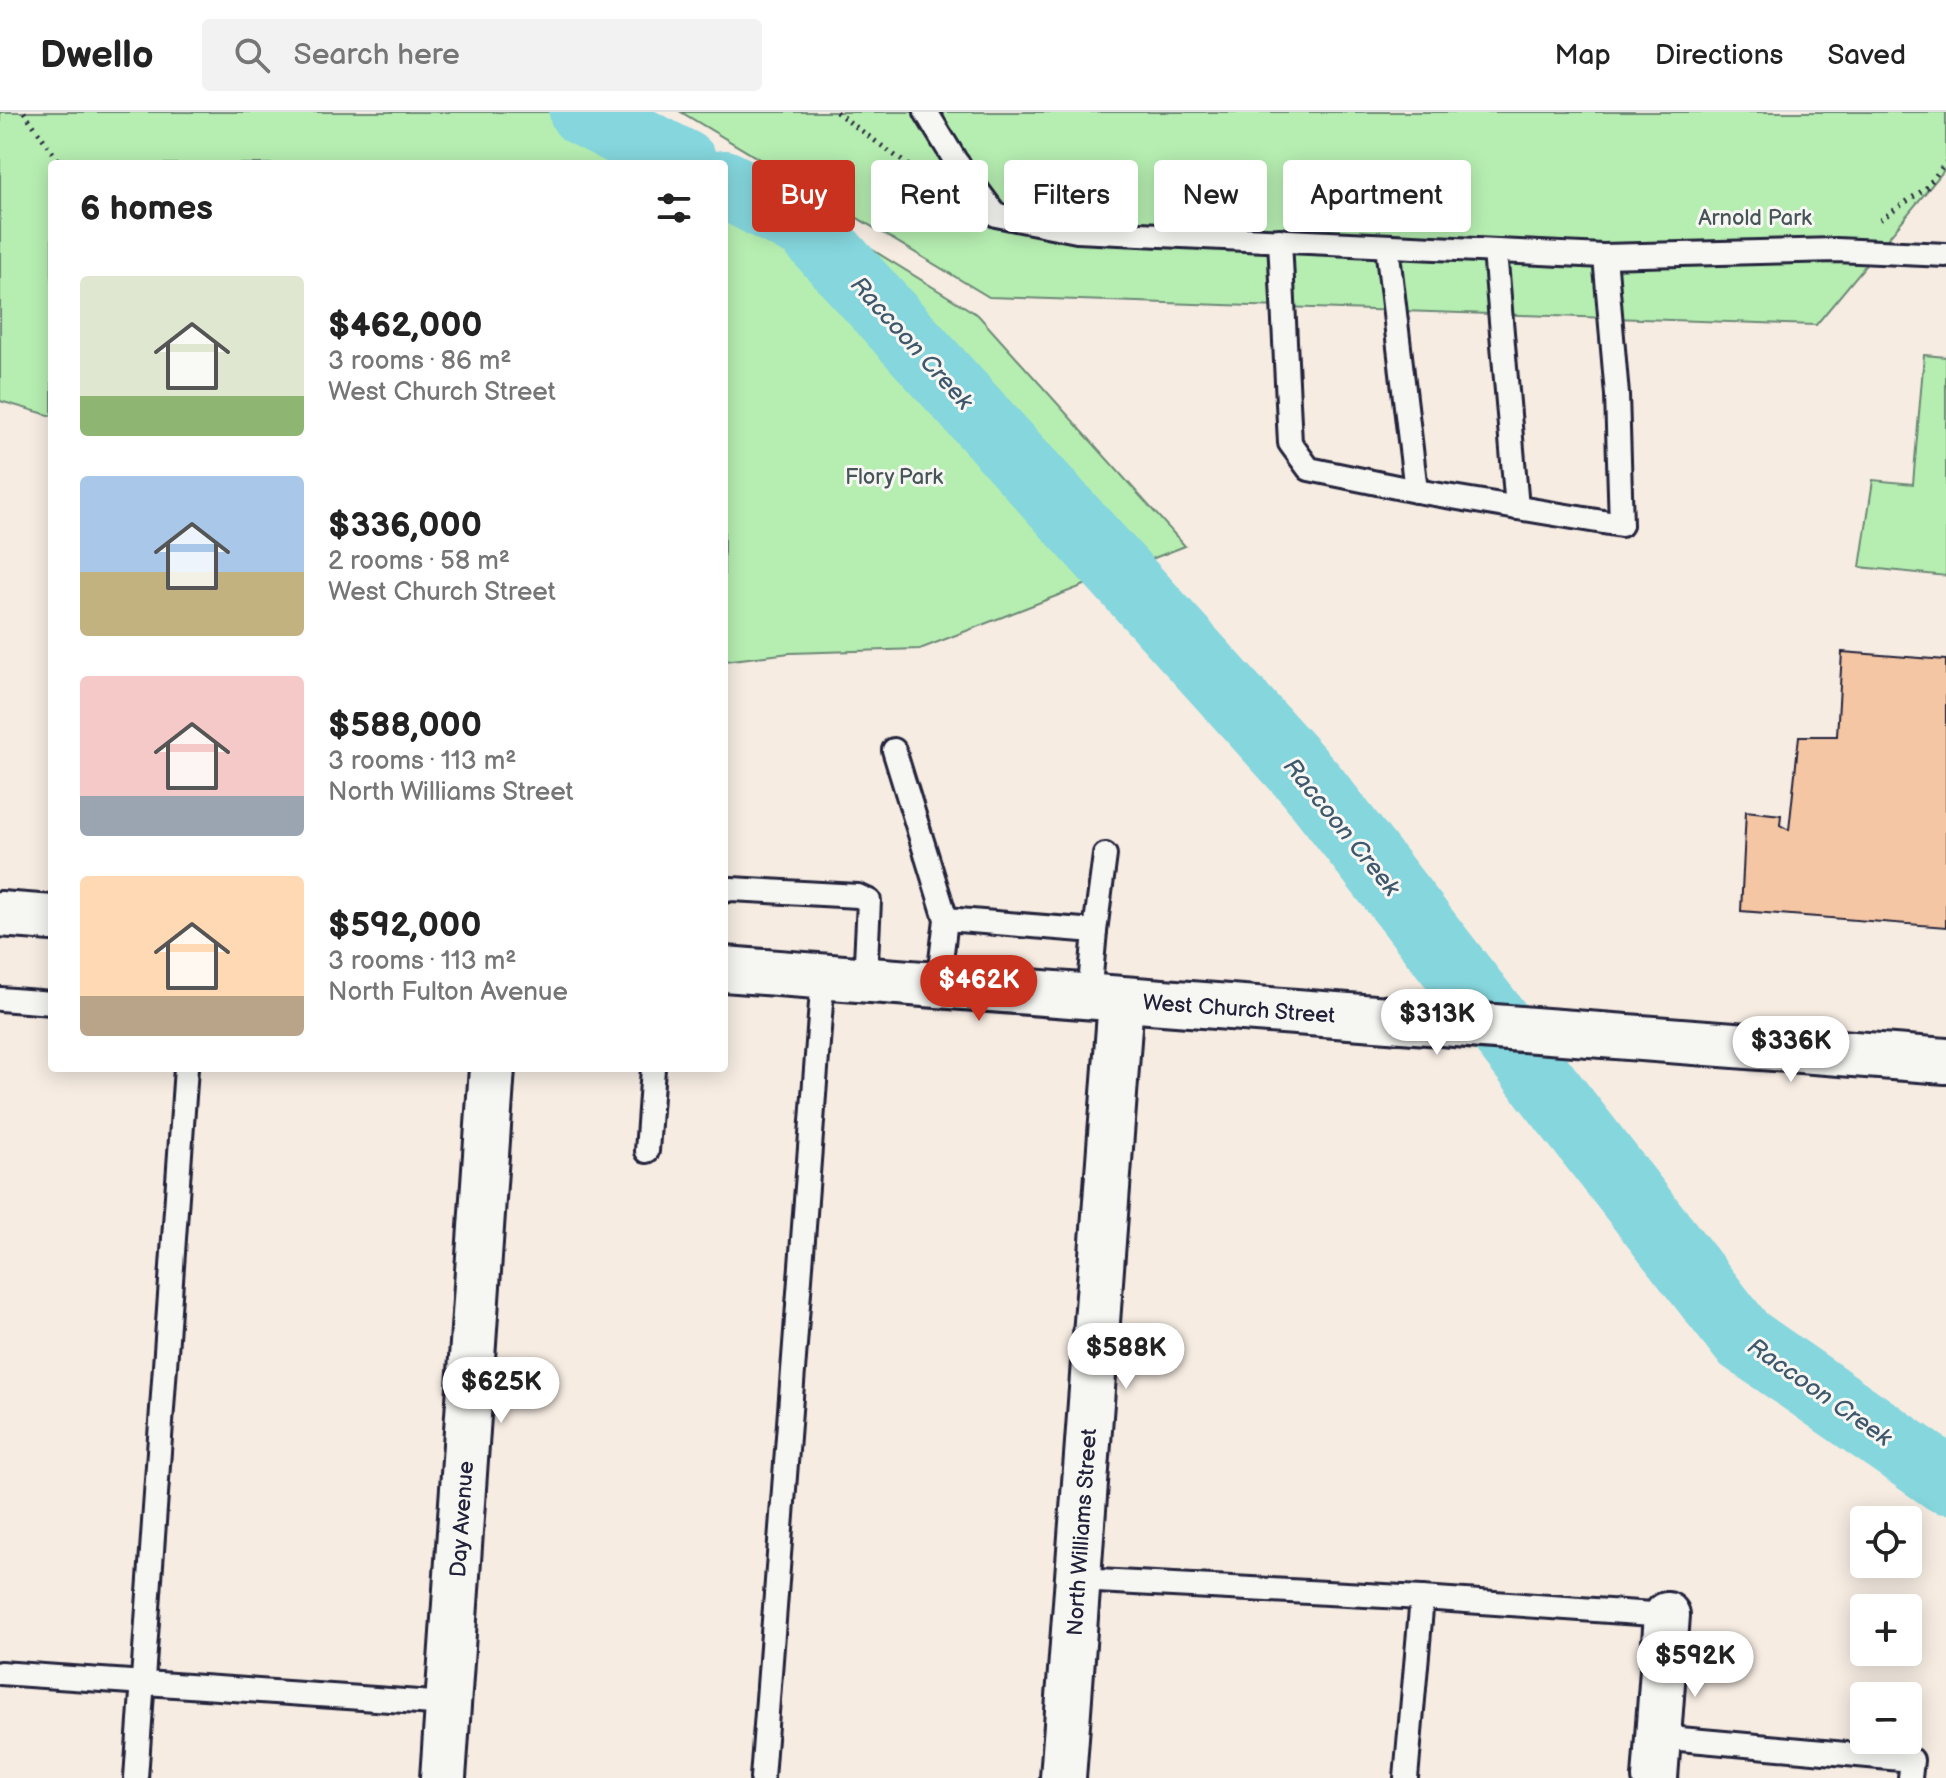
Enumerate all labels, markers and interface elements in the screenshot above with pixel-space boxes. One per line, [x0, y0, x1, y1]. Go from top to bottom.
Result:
search box [202, 19, 762, 91]
text: Dwello [40, 33, 154, 78]
icon: search [230, 33, 274, 77]
text: Search here [294, 37, 460, 73]
text: Map [1554, 39, 1611, 72]
text: Directions [1655, 39, 1783, 72]
text: Saved [1827, 39, 1906, 72]
chip: Buy [752, 160, 855, 232]
chip: Rent [871, 160, 988, 232]
chip: Filters [1004, 160, 1138, 232]
chip: New [1154, 160, 1267, 232]
chip: Apartment [1283, 160, 1471, 232]
icon: filters [652, 186, 696, 230]
text: 6 homes [80, 188, 213, 229]
park label: Arnold Park [1698, 205, 1812, 232]
water label: Raccoon Creek [844, 271, 980, 417]
text: $462,000 [328, 305, 483, 346]
icon: home [144, 308, 240, 404]
text: 3 rooms · 86 m² [328, 346, 512, 377]
text: West Church Street [328, 377, 556, 408]
park label: Flory Park [845, 464, 943, 491]
text: $336,000 [328, 505, 482, 546]
icon: home [144, 508, 240, 604]
text: 2 rooms · 58 m² [328, 546, 510, 577]
text: West Church Street [328, 577, 556, 608]
text: $588,000 [328, 705, 482, 746]
icon: home [144, 708, 240, 804]
text: 3 rooms · 113 m² [328, 746, 517, 777]
water label: Raccoon Creek [1277, 752, 1407, 903]
text: North Williams Street [328, 777, 574, 808]
text: $592,000 [328, 905, 481, 946]
icon: home [144, 908, 240, 1004]
text: 3 rooms · 113 m² [328, 946, 517, 977]
pin: $462K [923, 955, 1035, 1023]
text: $462K [938, 965, 1020, 996]
text: North Fulton Avenue [328, 977, 568, 1008]
street label: West Church Street [1142, 989, 1336, 1030]
pin: $313K [1381, 989, 1493, 1057]
text: $313K [1399, 999, 1475, 1030]
pin: $336K [1735, 1016, 1847, 1084]
text: $336K [1751, 1026, 1831, 1057]
pin: $588K [1070, 1323, 1182, 1391]
water label: Raccoon Creek [1742, 1332, 1898, 1453]
text: $588K [1085, 1333, 1167, 1364]
pin: $625K [445, 1357, 557, 1425]
text: $625K [460, 1367, 542, 1398]
street label: North Williams Street [1062, 1427, 1103, 1637]
street label: Day Avenue [445, 1460, 480, 1578]
map controls [1850, 1506, 1922, 1754]
button: locate [1850, 1506, 1922, 1578]
button: + [1850, 1594, 1922, 1666]
pin: $592K [1639, 1631, 1751, 1699]
text: $592K [1655, 1641, 1735, 1672]
button: − [1850, 1682, 1922, 1754]

